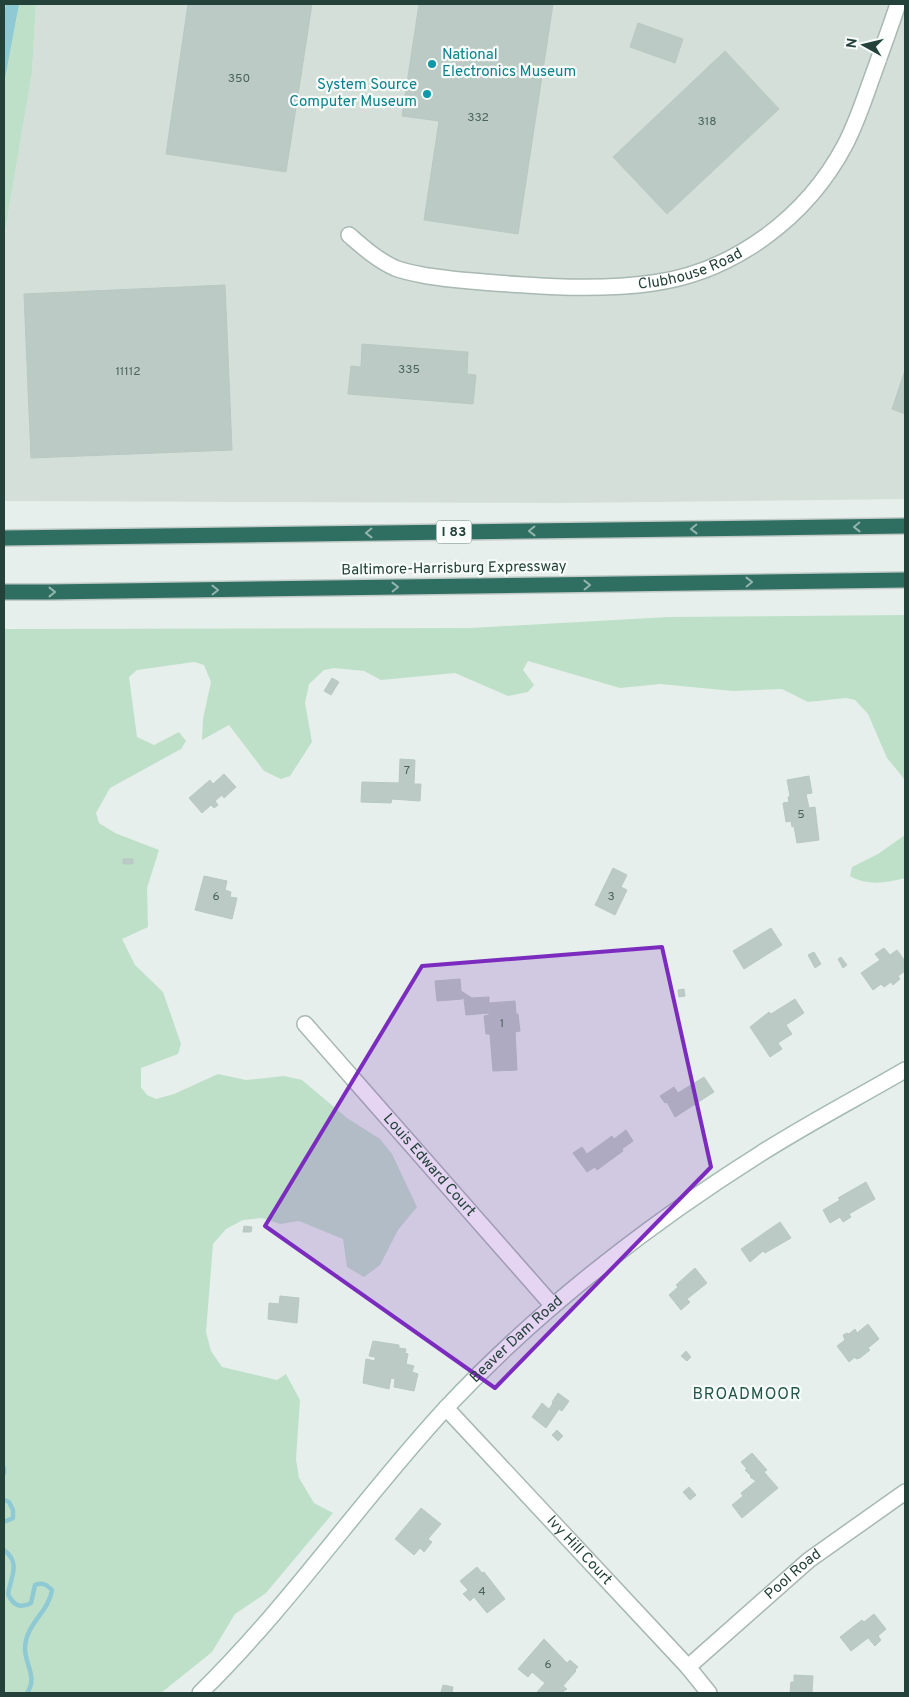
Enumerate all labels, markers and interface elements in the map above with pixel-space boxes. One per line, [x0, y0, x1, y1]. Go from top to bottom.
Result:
north arrow [839, 20, 889, 70]
text: N [843, 37, 862, 50]
place label: National Electronics Museum [442, 46, 576, 82]
marker: National Electronics Museum [426, 58, 438, 70]
house number: 350 [228, 71, 250, 87]
place label: System Source Computer Museum [289, 76, 417, 112]
marker: System Source Computer Museum [421, 88, 433, 100]
house number: 332 [467, 110, 489, 126]
house number: 318 [697, 114, 717, 130]
street label: Clubhouse Road [637, 244, 746, 294]
house number: 335 [398, 362, 420, 378]
house number: 11112 [115, 364, 141, 380]
road number: I 83 [436, 520, 472, 544]
one-way arrow [852, 522, 860, 532]
one-way arrow [690, 524, 698, 534]
one-way arrow [527, 526, 535, 536]
one-way arrow [365, 528, 372, 538]
street label: Baltimore-Harrisburg Expressway [341, 558, 567, 580]
one-way arrow [746, 577, 753, 587]
one-way arrow [583, 580, 591, 590]
one-way arrow [392, 582, 399, 592]
one-way arrow [212, 585, 219, 595]
one-way arrow [49, 587, 57, 597]
house number: 7 [404, 763, 410, 779]
house number: 5 [797, 807, 805, 823]
house number: 6 [212, 889, 220, 905]
house number: 3 [607, 889, 615, 905]
house number: 1 [500, 1016, 504, 1032]
street label: Louis Edward Court [379, 1110, 480, 1221]
street label: Beaver Dam Road [466, 1292, 567, 1387]
district label: BROADMOOR [692, 1385, 802, 1405]
street label: Ivy Hill Court [542, 1512, 616, 1589]
street label: Pool Road [761, 1545, 825, 1604]
house number: 4 [478, 1584, 486, 1600]
house number: 6 [544, 1657, 552, 1673]

